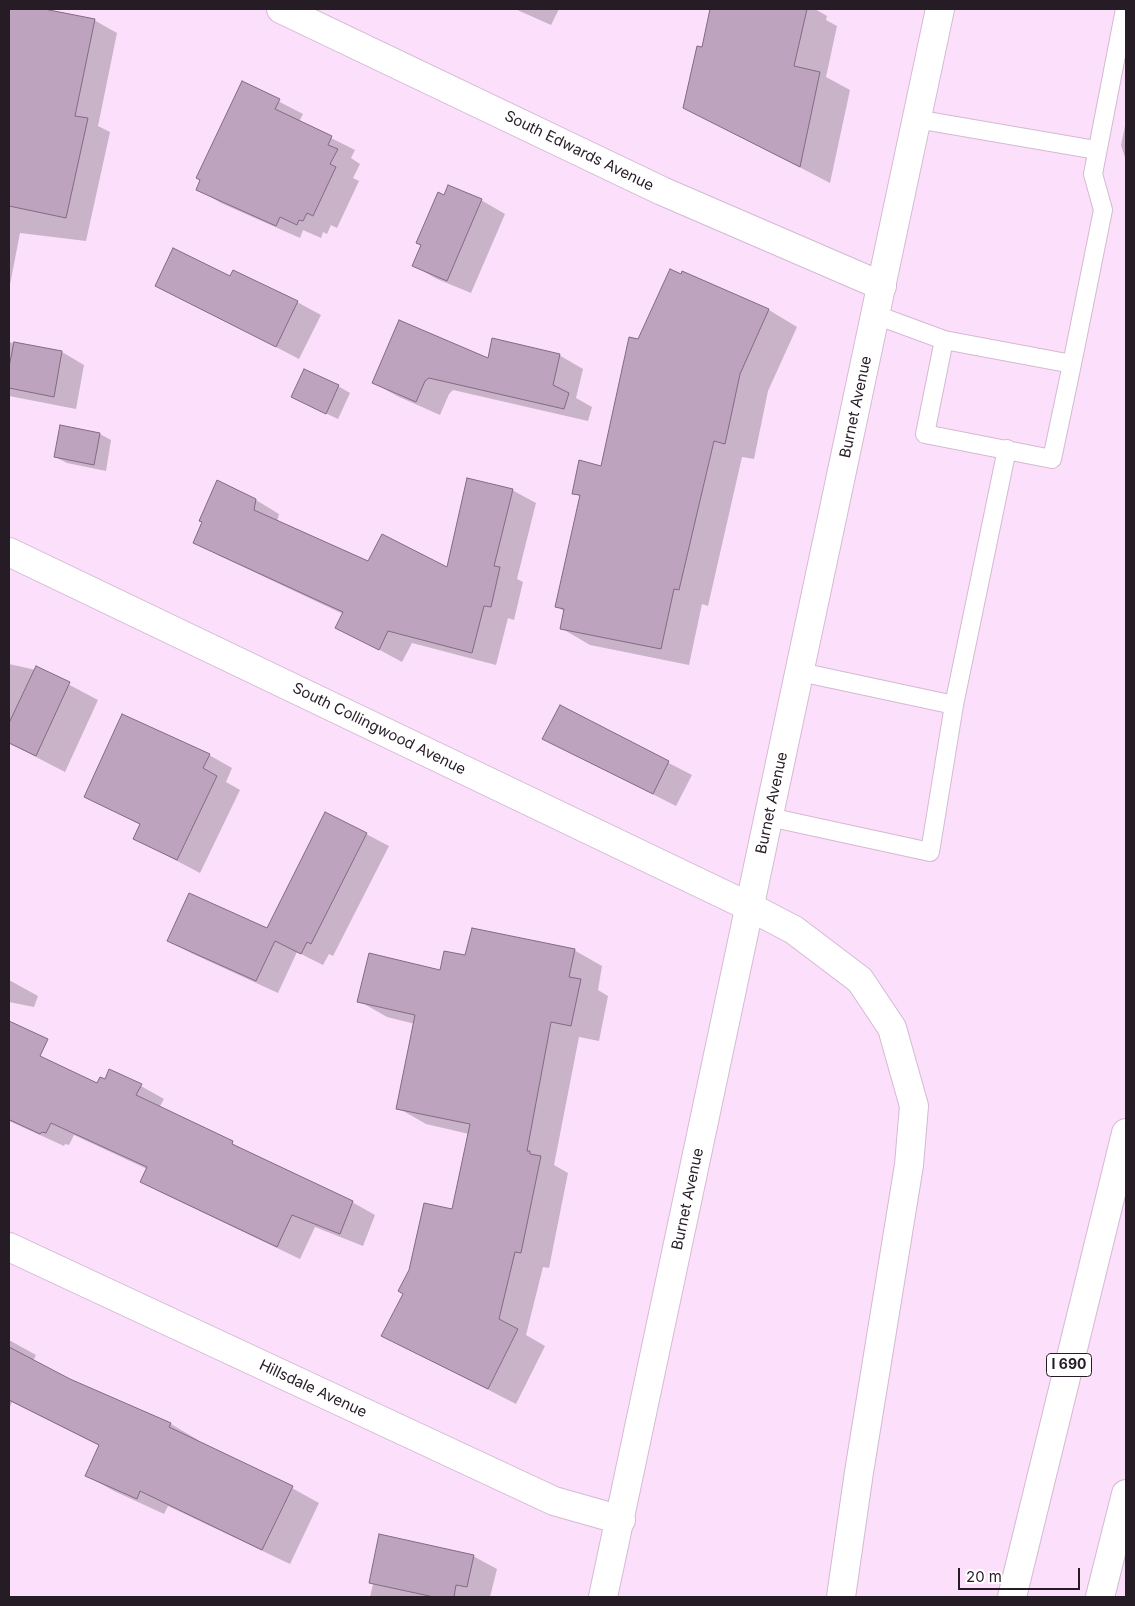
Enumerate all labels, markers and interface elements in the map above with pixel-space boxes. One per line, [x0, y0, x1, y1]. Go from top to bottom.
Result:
street label: South Edwards Avenue [501, 107, 657, 195]
street label: Burnet Avenue [836, 354, 876, 460]
street label: South Collingwood Avenue [289, 679, 469, 779]
street label: Burnet Avenue [752, 750, 792, 856]
street label: Burnet Avenue [668, 1146, 708, 1252]
road number: I 690 [1046, 1354, 1092, 1376]
street label: Hillsdale Avenue [256, 1356, 370, 1422]
scale bar [960, 1558, 1082, 1590]
text: 20 m [966, 1567, 1002, 1586]

